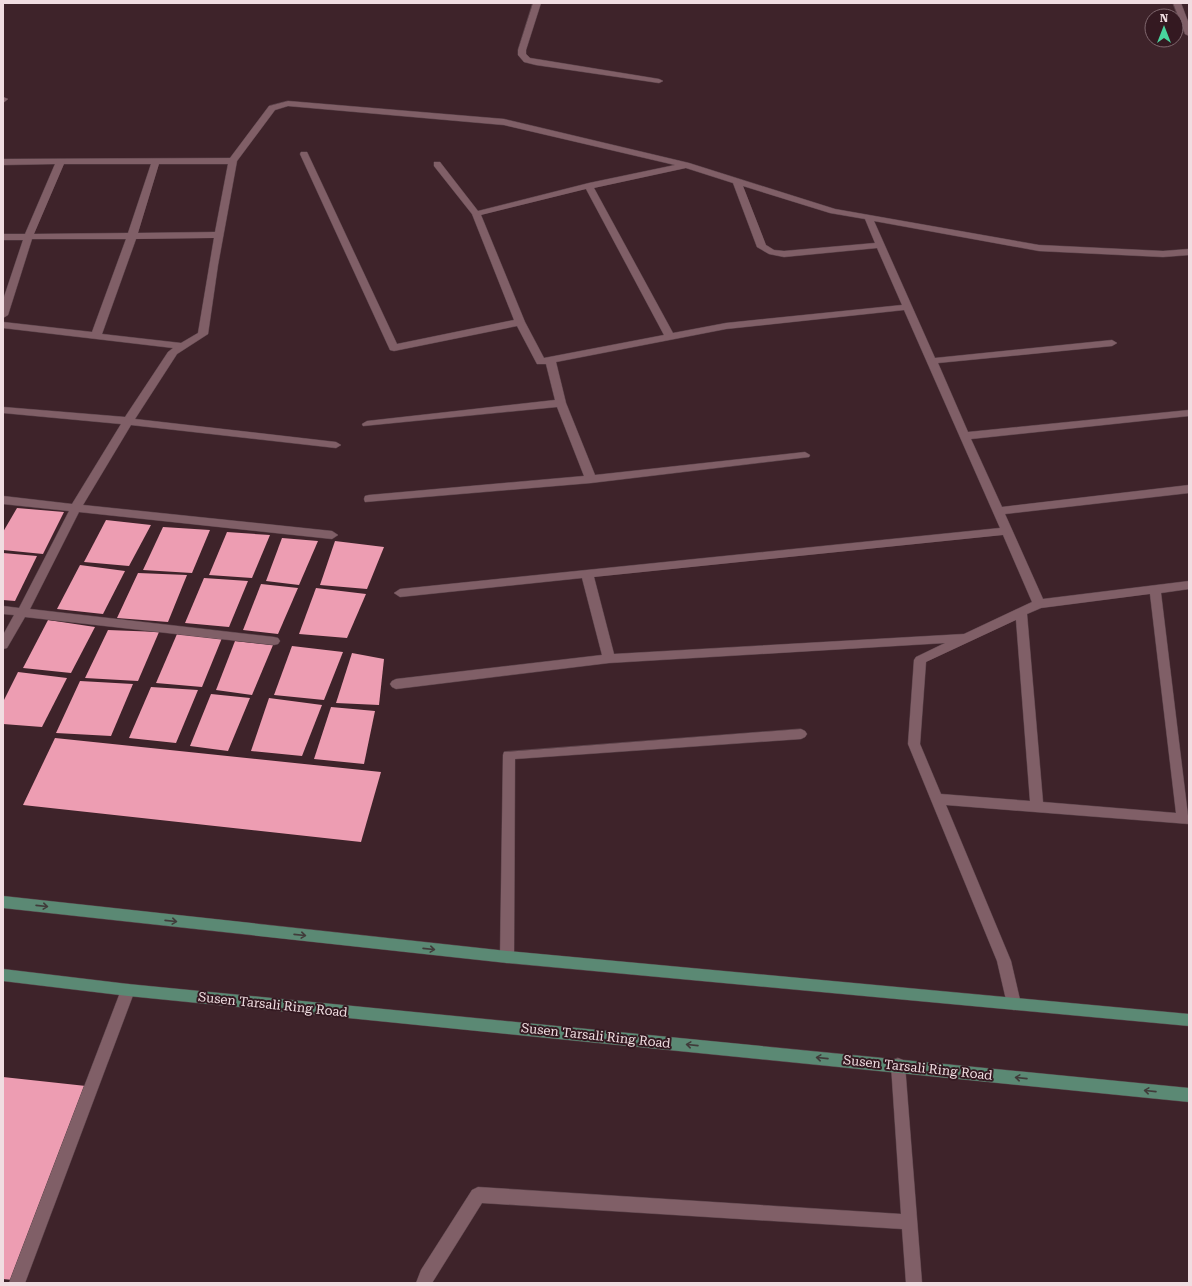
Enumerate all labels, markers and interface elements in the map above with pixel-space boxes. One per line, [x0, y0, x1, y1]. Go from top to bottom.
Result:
north arrow [1144, 8, 1184, 48]
text: N [1160, 12, 1169, 25]
one-way arrow [35, 903, 48, 910]
one-way arrow [164, 917, 177, 924]
one-way arrow [293, 931, 306, 938]
one-way arrow [423, 945, 436, 953]
street label: Susen Tarsali Ring Road [197, 989, 349, 1020]
street label: Susen Tarsali Ring Road [520, 1020, 672, 1051]
one-way arrow [686, 1041, 699, 1049]
street label: Susen Tarsali Ring Road [842, 1052, 994, 1083]
one-way arrow [816, 1054, 829, 1062]
one-way arrow [1015, 1074, 1028, 1081]
one-way arrow [1144, 1087, 1157, 1094]

